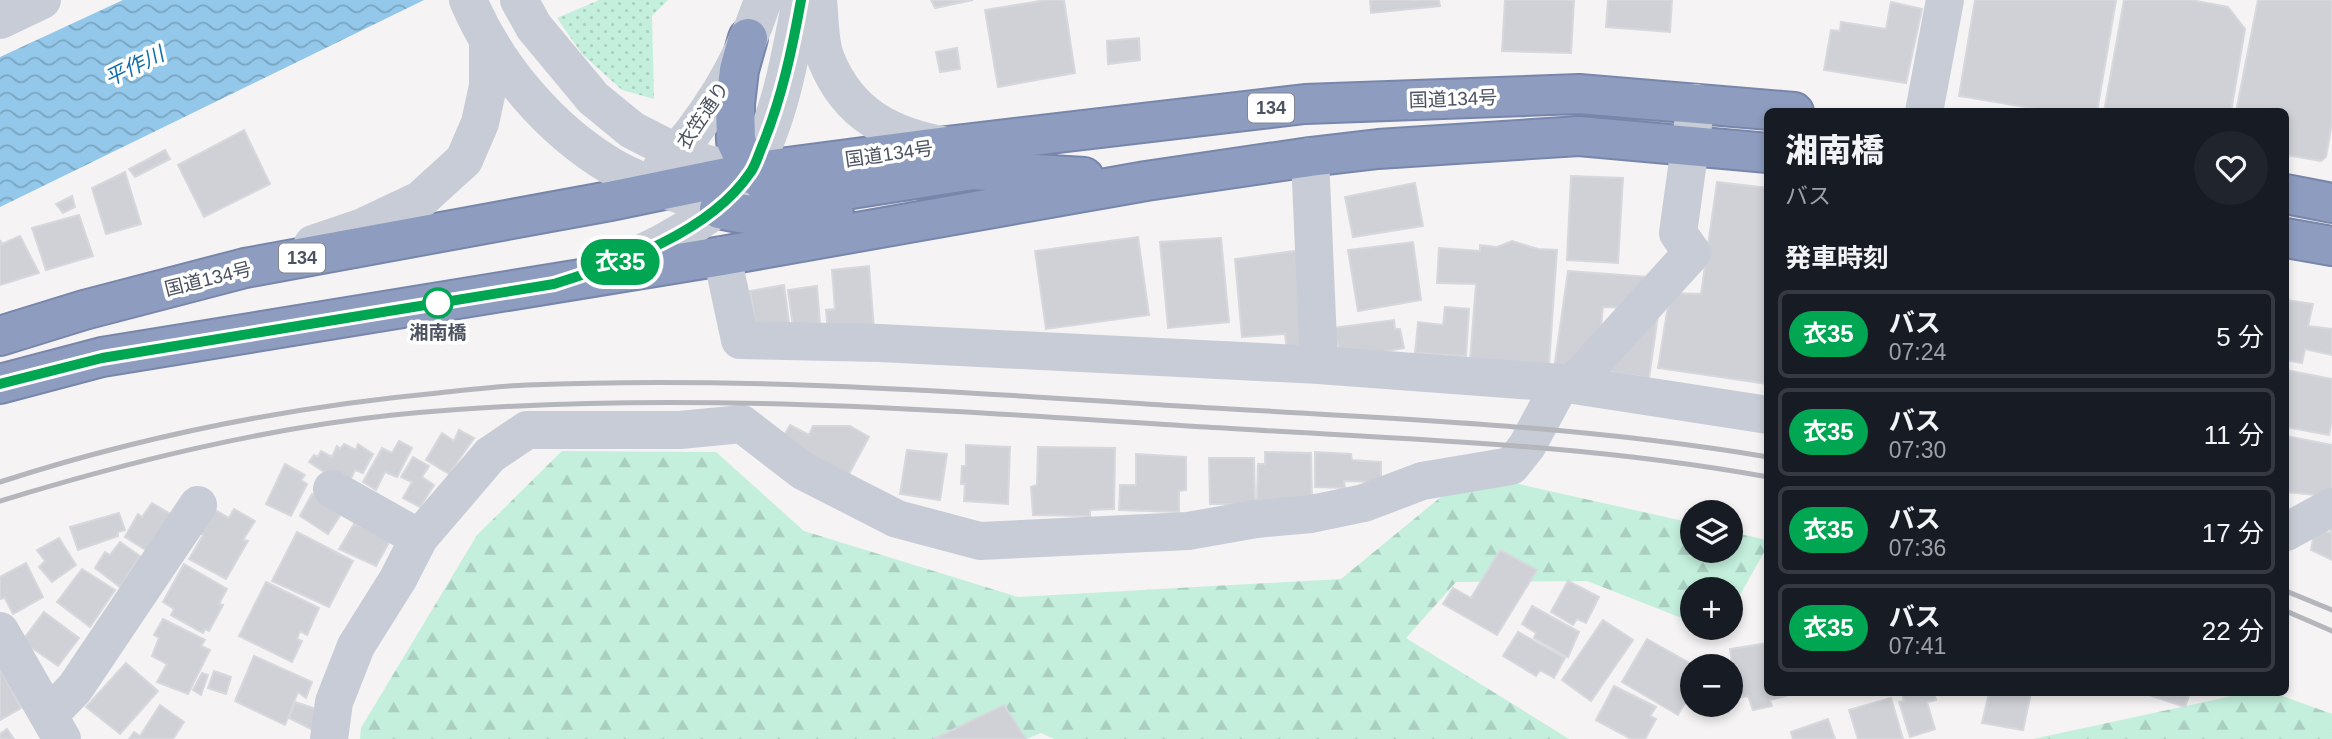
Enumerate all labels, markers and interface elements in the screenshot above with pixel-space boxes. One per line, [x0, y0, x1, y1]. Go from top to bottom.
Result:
water label: 平作川 [101, 41, 169, 90]
street label: 衣笠通り [673, 78, 733, 152]
street label: 国道134号 [1408, 87, 1498, 111]
road number: 134 [1248, 94, 1294, 122]
button: heart [2194, 131, 2268, 205]
text: 湘南橋 [1785, 132, 1884, 169]
street label: 国道134号 [844, 137, 934, 171]
text: バス [1785, 183, 1831, 209]
line badge: 衣35 [580, 239, 660, 285]
text: 発車時刻 [1785, 243, 1889, 273]
road number: 134 [279, 244, 325, 272]
text: 衣35 [595, 248, 645, 275]
street label: 国道134号 [162, 258, 254, 300]
marker: 湘南橋 [423, 288, 453, 318]
text: バス [1889, 308, 1941, 338]
text: 衣35 [1803, 320, 1854, 347]
place label: 湘南橋 [409, 322, 467, 343]
text: 5 分 [2216, 322, 2264, 352]
text: 07:24 [1889, 339, 1946, 365]
text: バス [1889, 406, 1941, 436]
text: 衣35 [1803, 418, 1854, 445]
text: 11 分 [2204, 420, 2264, 450]
text: 07:30 [1889, 437, 1946, 463]
map controls [1680, 500, 1743, 717]
button: layers [1680, 500, 1743, 563]
text: バス [1889, 504, 1941, 534]
text: 衣35 [1803, 516, 1854, 543]
text: 17 分 [2202, 518, 2264, 548]
text: 07:36 [1889, 535, 1946, 561]
button: + [1680, 577, 1743, 640]
text: バス [1889, 602, 1941, 632]
text: 衣35 [1803, 614, 1854, 641]
text: 22 分 [2202, 616, 2264, 646]
text: 07:41 [1889, 633, 1946, 659]
button: − [1680, 654, 1743, 717]

